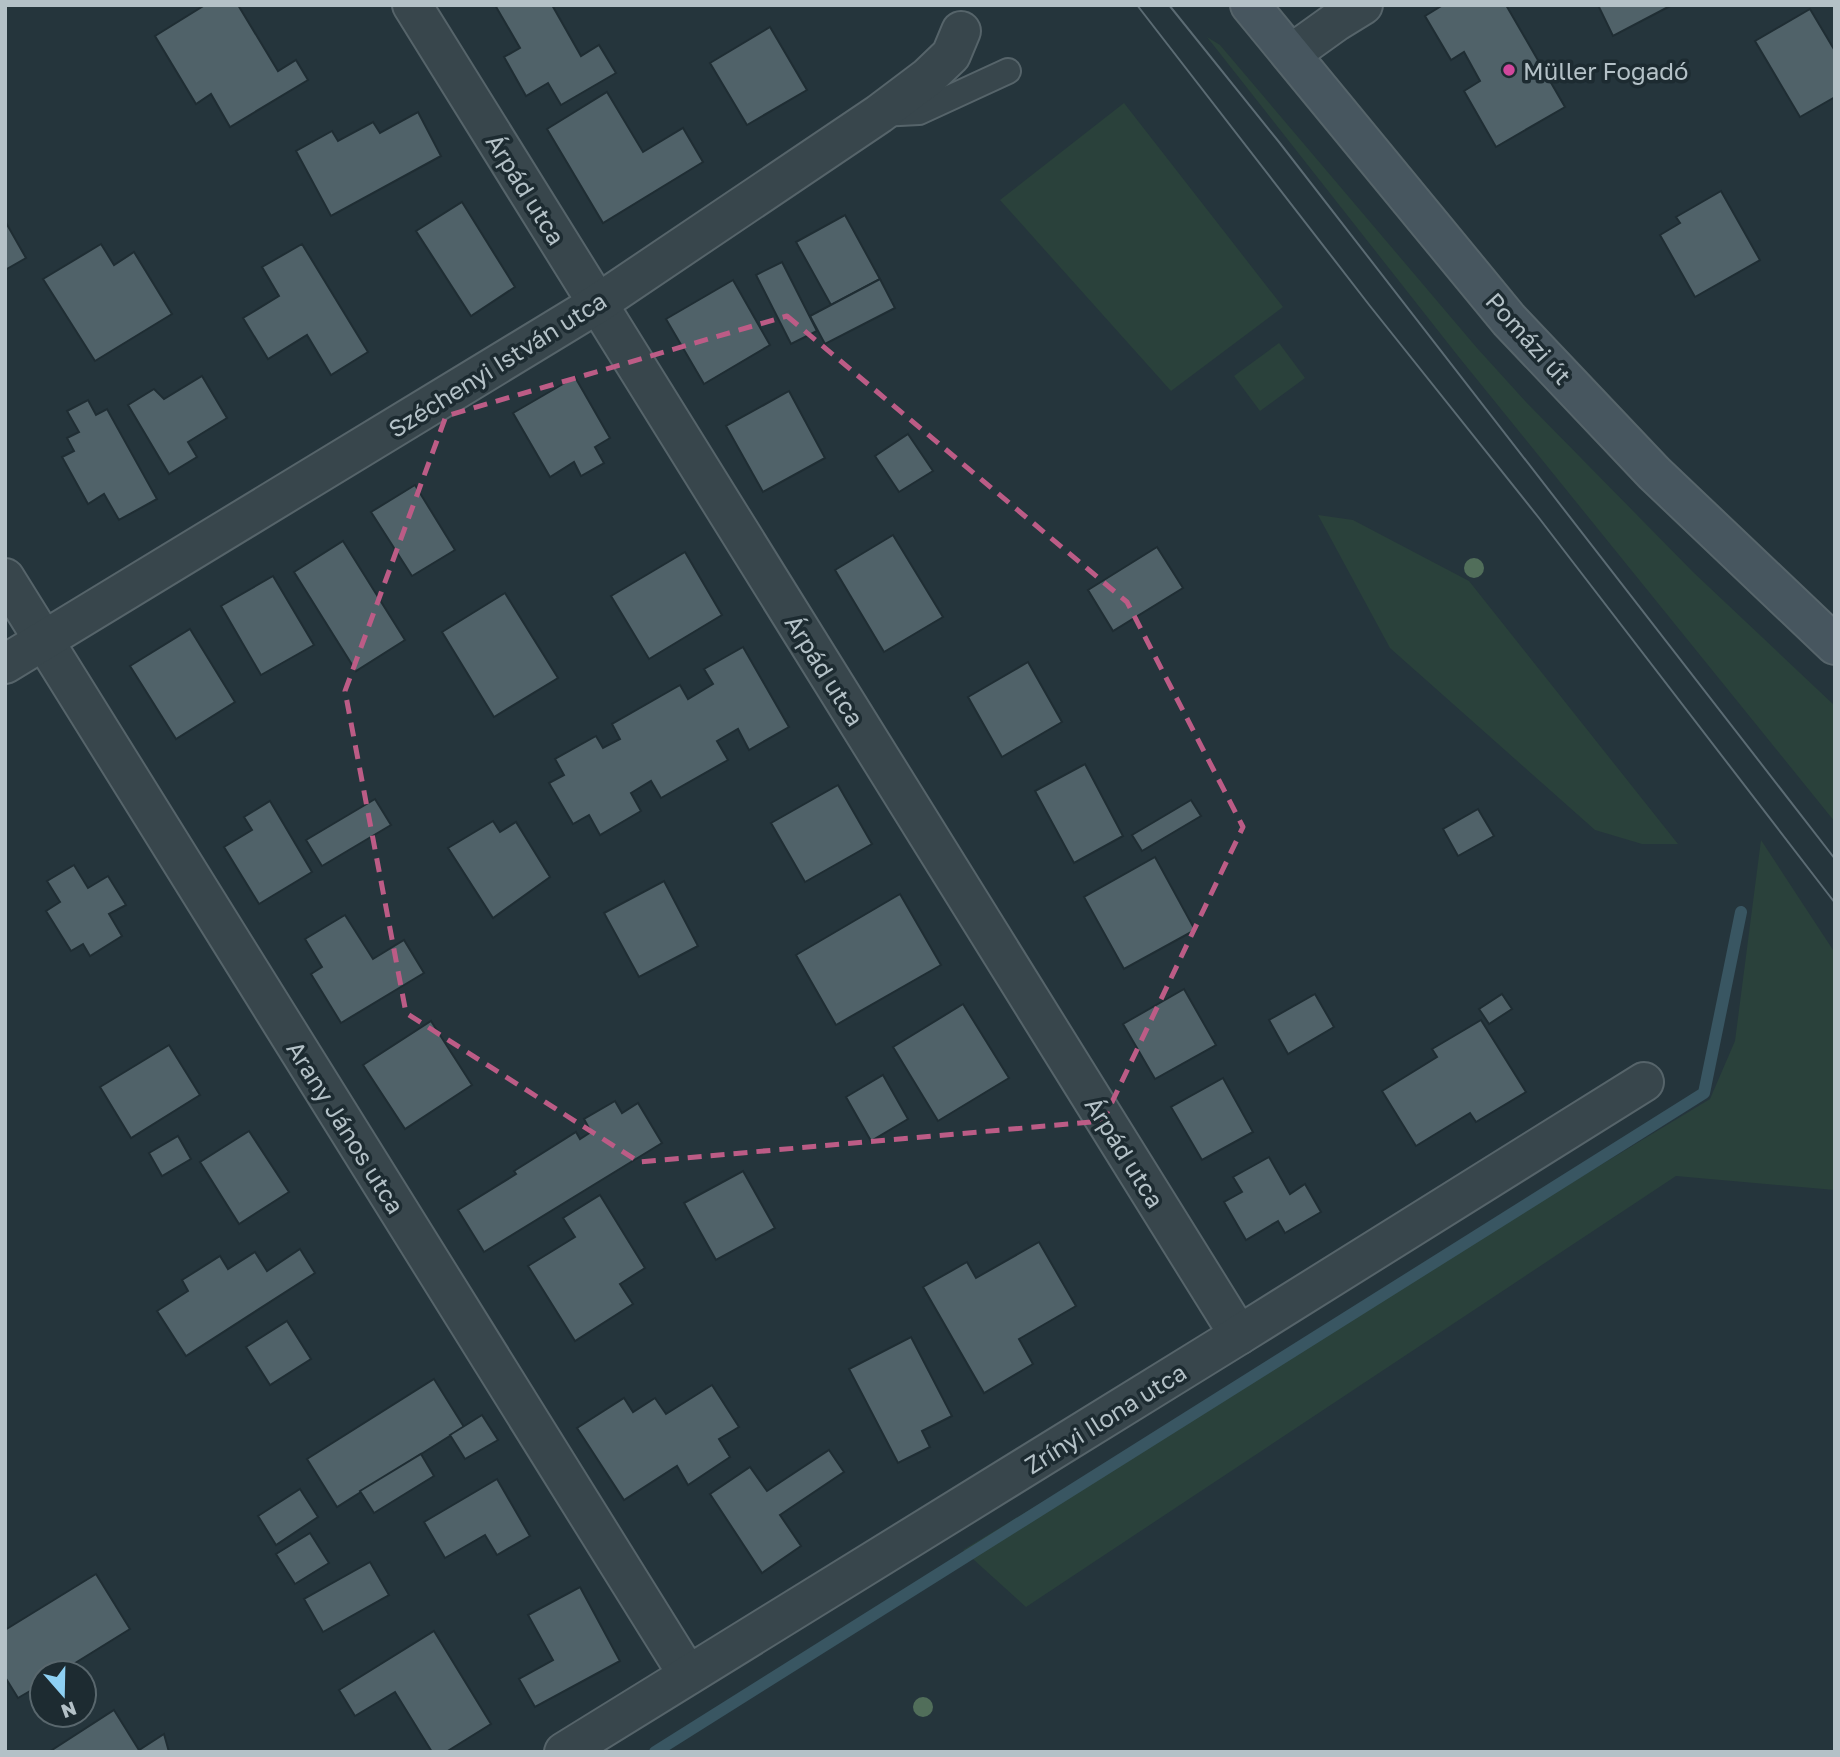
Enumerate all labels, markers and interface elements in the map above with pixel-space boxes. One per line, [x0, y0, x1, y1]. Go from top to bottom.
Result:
place label: Müller Fogadó [1523, 56, 1688, 85]
marker: Müller Fogadó [1501, 62, 1517, 78]
street label: Árpád utca [481, 128, 571, 250]
street label: Széchenyi István utca [383, 285, 611, 443]
street label: Pomázi út [1480, 286, 1578, 390]
street label: Árpád utca [780, 609, 870, 731]
street label: Arany János utca [281, 1035, 411, 1219]
street label: Árpád utca [1080, 1091, 1170, 1213]
street label: Zrínyi Ilona utca [1019, 1357, 1191, 1479]
north arrow [28, 1659, 98, 1729]
text: N [58, 1697, 80, 1724]

